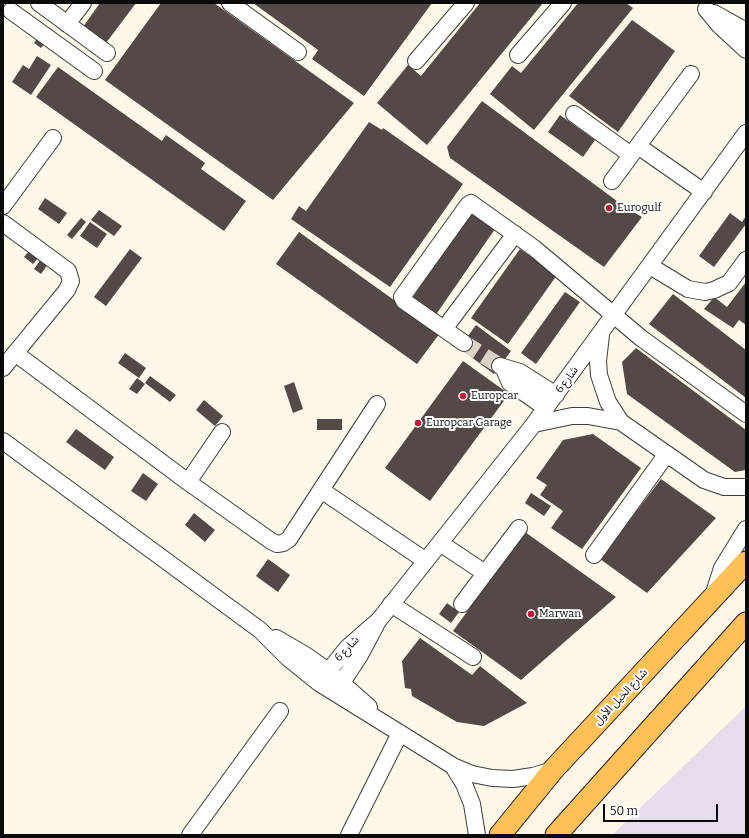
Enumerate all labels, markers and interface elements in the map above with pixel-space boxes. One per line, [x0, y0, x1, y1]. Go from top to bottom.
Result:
place label: Eurogulf [617, 201, 661, 215]
marker: Eurogulf [604, 203, 614, 213]
street label: شارع 6 [553, 364, 581, 396]
place label: Europcar [471, 389, 518, 403]
marker: Europcar [458, 391, 468, 401]
place label: Europcar Garage [426, 416, 512, 430]
marker: Europcar Garage [413, 418, 423, 428]
place label: Marwan [539, 607, 581, 621]
marker: Marwan [526, 609, 536, 619]
street label: شارع 6 [332, 633, 362, 665]
street label: شارع الخيل الأول [592, 666, 650, 728]
scale bar [605, 796, 720, 822]
text: 50 m [610, 804, 638, 818]

